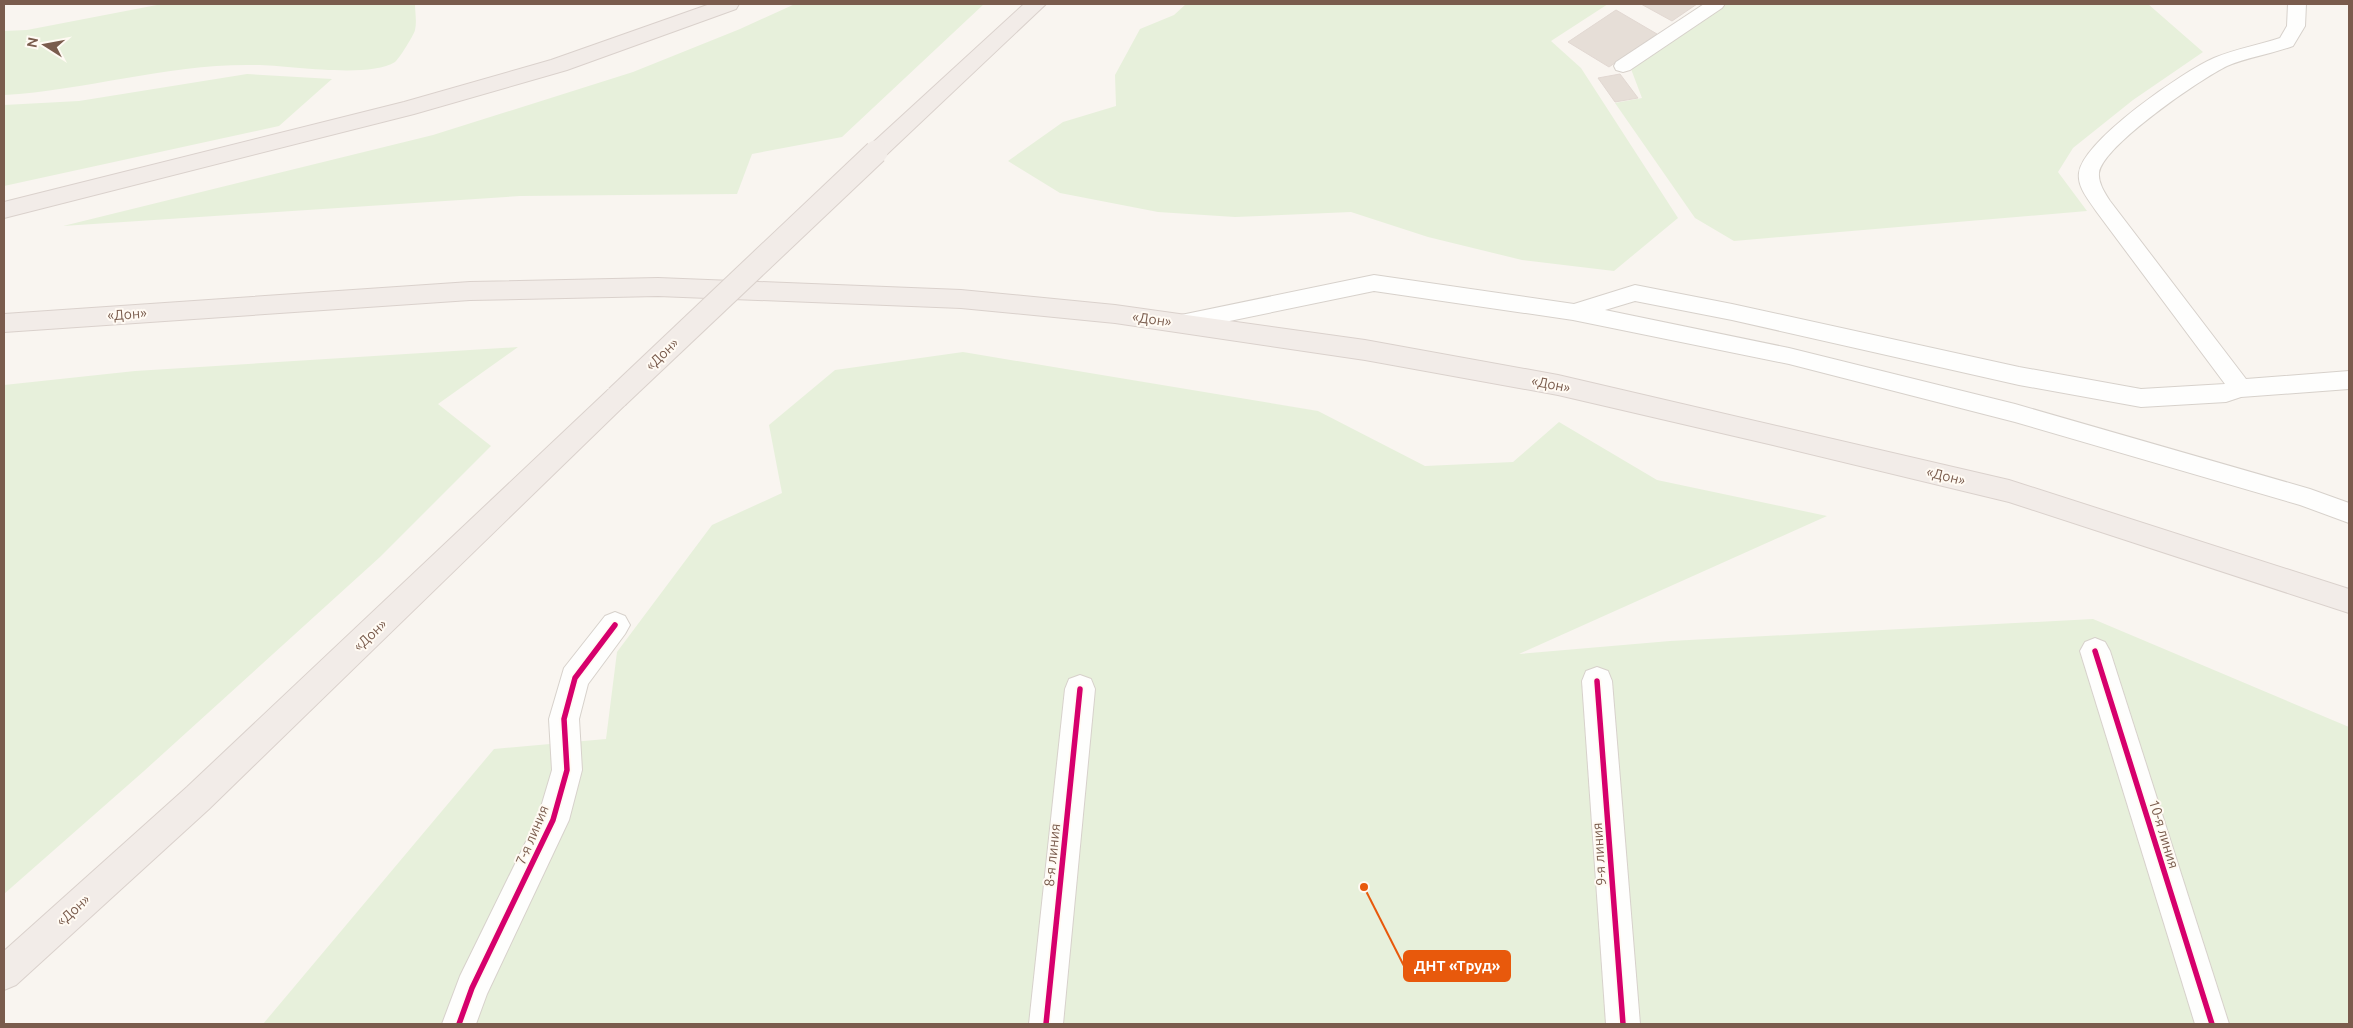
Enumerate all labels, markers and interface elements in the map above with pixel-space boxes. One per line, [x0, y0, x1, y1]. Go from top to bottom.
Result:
north arrow [20, 20, 70, 70]
text: N [23, 36, 41, 49]
street label: «Дон» [107, 305, 148, 323]
street label: «Дон» [1131, 308, 1173, 330]
street label: «Дон» [642, 334, 682, 373]
street label: «Дон» [1530, 372, 1572, 396]
street label: «Дон» [1925, 463, 1967, 489]
street label: «Дон» [350, 615, 390, 654]
street label: 10-я линия [2146, 798, 2182, 870]
street label: 7-я линия [512, 803, 552, 867]
street label: 9-я линия [1589, 822, 1609, 886]
street label: 8-я линия [1041, 823, 1063, 887]
street label: «Дон» [53, 891, 93, 929]
callout: ДНТ «Труд» [1404, 951, 1510, 981]
text: ДНТ «Труд» [1414, 957, 1501, 974]

